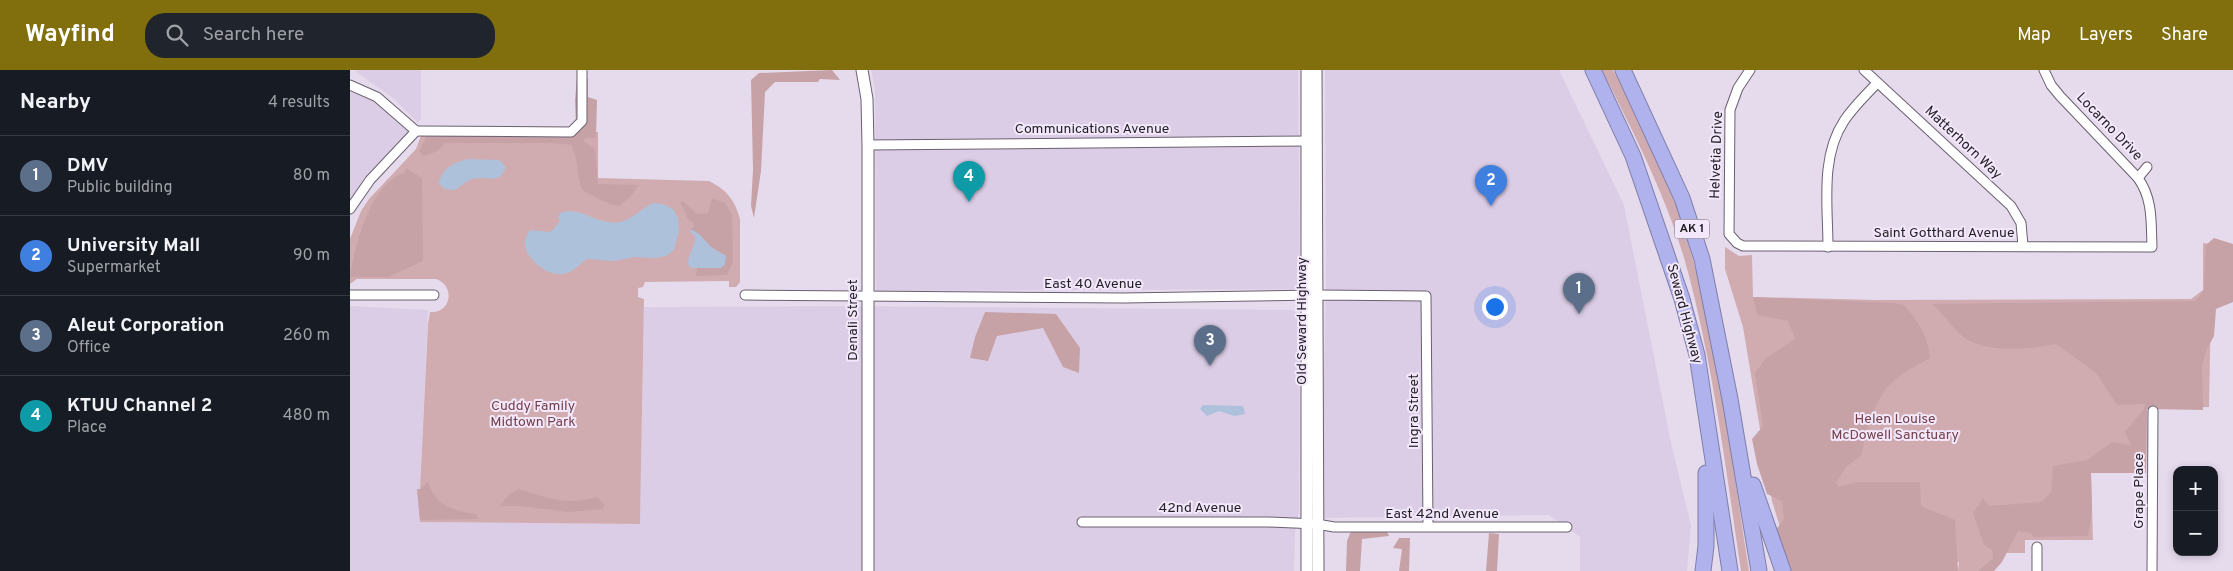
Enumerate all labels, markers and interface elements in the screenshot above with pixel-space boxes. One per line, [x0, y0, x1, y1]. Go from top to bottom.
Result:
search box [145, 13, 495, 58]
text: Wayfind [25, 20, 115, 50]
icon: search [163, 21, 191, 49]
text: Search here [203, 23, 304, 47]
text: Map [2017, 24, 2051, 47]
text: Layers [2079, 24, 2133, 47]
text: Share [2161, 24, 2208, 47]
text: Nearby [20, 89, 91, 116]
street label: Locarno Drive [2072, 89, 2146, 165]
text: 4 results [268, 93, 330, 113]
street label: Matterhorn Way [1921, 103, 2005, 183]
street label: Helvetia Drive [1707, 111, 1727, 199]
street label: Communications Avenue [1015, 121, 1169, 138]
text: DMV [67, 154, 108, 178]
pin: 4 [953, 161, 985, 202]
pin: 2 [1475, 165, 1507, 206]
text: 1 [33, 166, 39, 186]
text: 80 m [293, 166, 330, 186]
text: Public building [67, 178, 172, 198]
road number: AK 1 [1674, 220, 1710, 238]
street label: Saint Gotthard Avenue [1874, 225, 2014, 242]
text: University Mall [67, 234, 200, 258]
text: 2 [31, 246, 41, 266]
text: 90 m [293, 246, 330, 266]
street label: Old Seward Highway [1294, 257, 1311, 385]
text: Supermarket [67, 258, 161, 278]
street label: Seward Highway [1662, 262, 1706, 366]
pin: 1 [1563, 273, 1595, 314]
street label: East 40 Avenue [1044, 276, 1142, 293]
street label: Denali Street [845, 279, 862, 361]
your location [1482, 294, 1508, 320]
text: Aleut Corporation [67, 314, 224, 338]
pin: 3 [1194, 325, 1226, 366]
text: 3 [31, 326, 41, 346]
text: 260 m [283, 326, 330, 346]
text: Office [67, 338, 110, 358]
street label: Ingra Street [1406, 374, 1423, 448]
text: KTUU Channel 2 [67, 394, 212, 418]
park label: Cuddy Family Midtown Park [490, 398, 576, 431]
text: 4 [31, 406, 41, 426]
text: 480 m [283, 406, 330, 426]
park label: Helen Louise McDowell Sanctuary [1831, 411, 1959, 444]
text: Place [67, 418, 107, 438]
street label: Grape Place [2131, 453, 2148, 529]
map controls [2173, 466, 2218, 556]
button: + [2173, 466, 2218, 511]
street label: 42nd Avenue [1159, 500, 1241, 517]
street label: East 42nd Avenue [1385, 506, 1499, 523]
button: − [2173, 511, 2218, 556]

